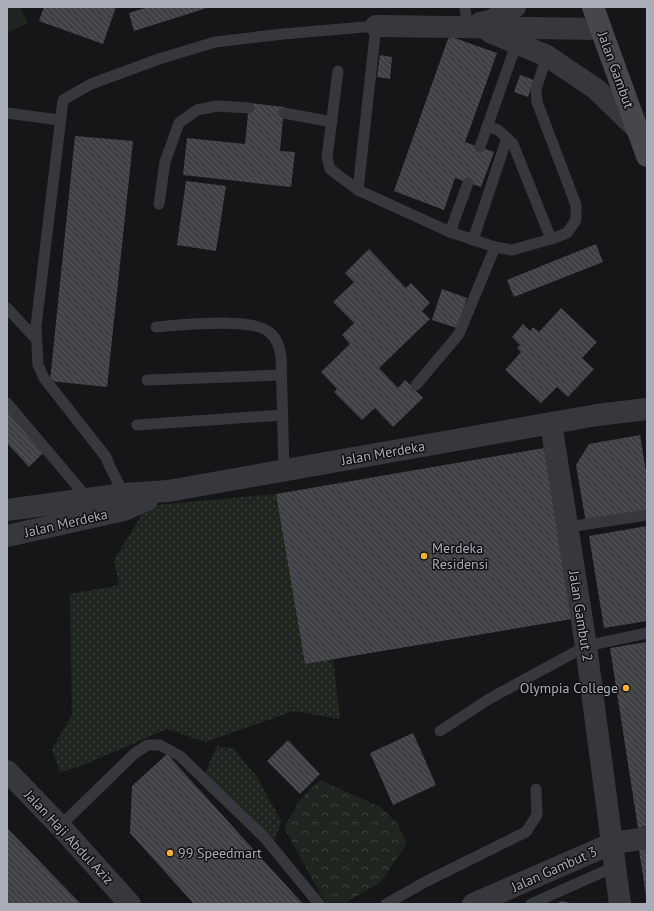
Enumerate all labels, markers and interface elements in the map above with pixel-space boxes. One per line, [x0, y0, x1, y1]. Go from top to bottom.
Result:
street label: Jalan Gambut [593, 28, 638, 111]
street label: Jalan Merdeka [339, 437, 426, 469]
street label: Jalan Merdeka [22, 505, 109, 542]
place label: Merdeka Residensi [432, 539, 488, 573]
marker: Merdeka Residensi [419, 551, 429, 561]
street label: Jalan Gambut 2 [565, 568, 597, 663]
place label: Olympia College [520, 679, 618, 697]
marker: Olympia College [621, 683, 631, 693]
street label: Jalan Haji Abdul Aziz [20, 785, 118, 888]
street label: Jalan Gambut 3 [508, 842, 599, 896]
place label: 99 Speedmart [178, 844, 262, 862]
marker: 99 Speedmart [165, 848, 175, 858]

